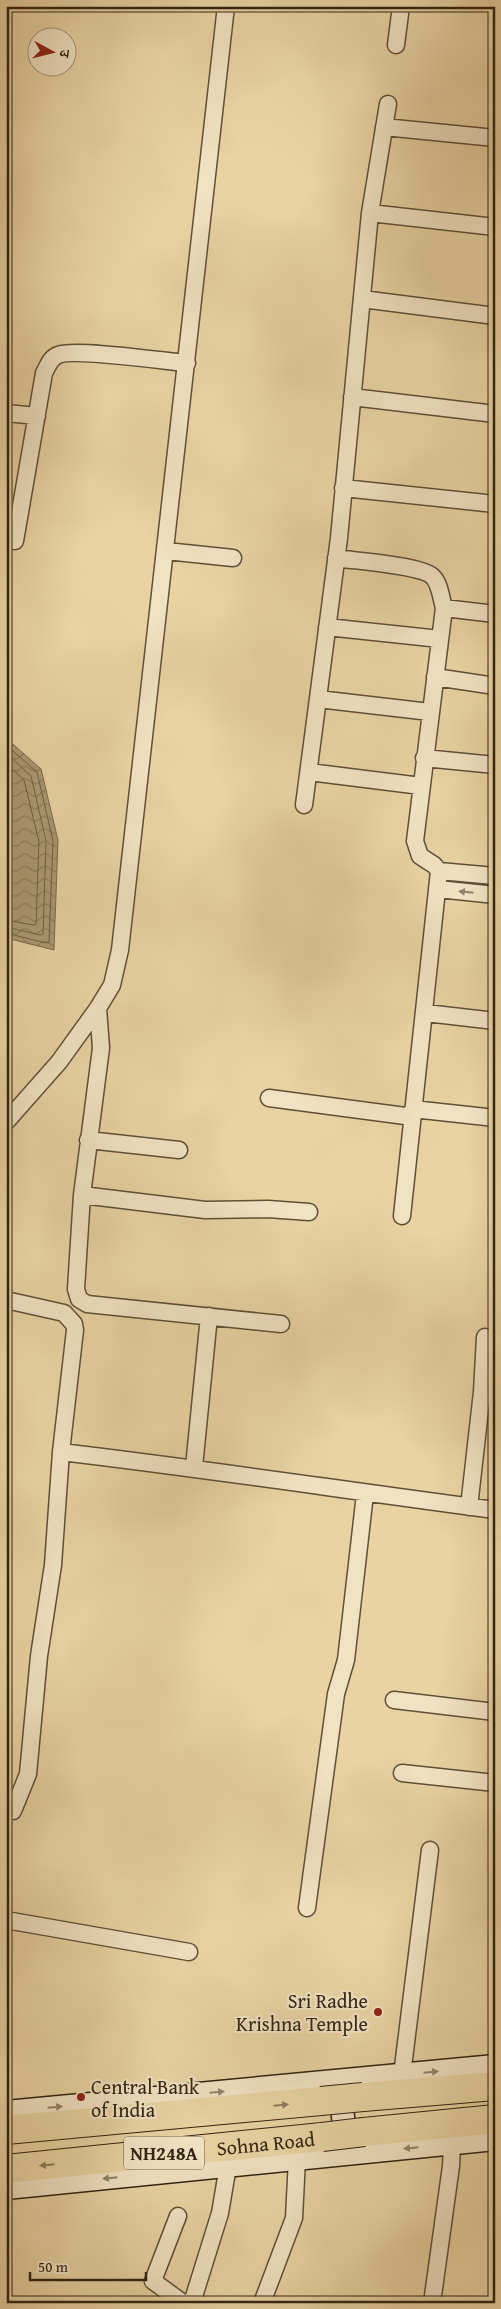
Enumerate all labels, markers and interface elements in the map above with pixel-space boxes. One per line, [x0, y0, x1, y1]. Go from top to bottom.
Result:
north arrow [28, 28, 78, 78]
text: उ [54, 48, 75, 59]
one-way arrow [458, 888, 474, 896]
place label: Sri Radhe Krishna Temple [236, 1986, 368, 2038]
marker: Sri Radhe Krishna Temple [372, 2006, 384, 2018]
one-way arrow [423, 2068, 439, 2076]
place label: Central Bank of India [91, 2072, 200, 2124]
one-way arrow [209, 2088, 225, 2096]
marker: Central Bank of India [75, 2091, 87, 2103]
one-way arrow [274, 2101, 290, 2109]
one-way arrow [47, 2103, 63, 2111]
street label: Sohna Road [215, 2123, 316, 2162]
road number: NH248A [124, 2136, 204, 2170]
one-way arrow [403, 2144, 419, 2152]
one-way arrow [39, 2161, 55, 2169]
one-way arrow [102, 2174, 118, 2182]
scale bar [30, 2249, 146, 2281]
text: 50 m [38, 2256, 69, 2277]

